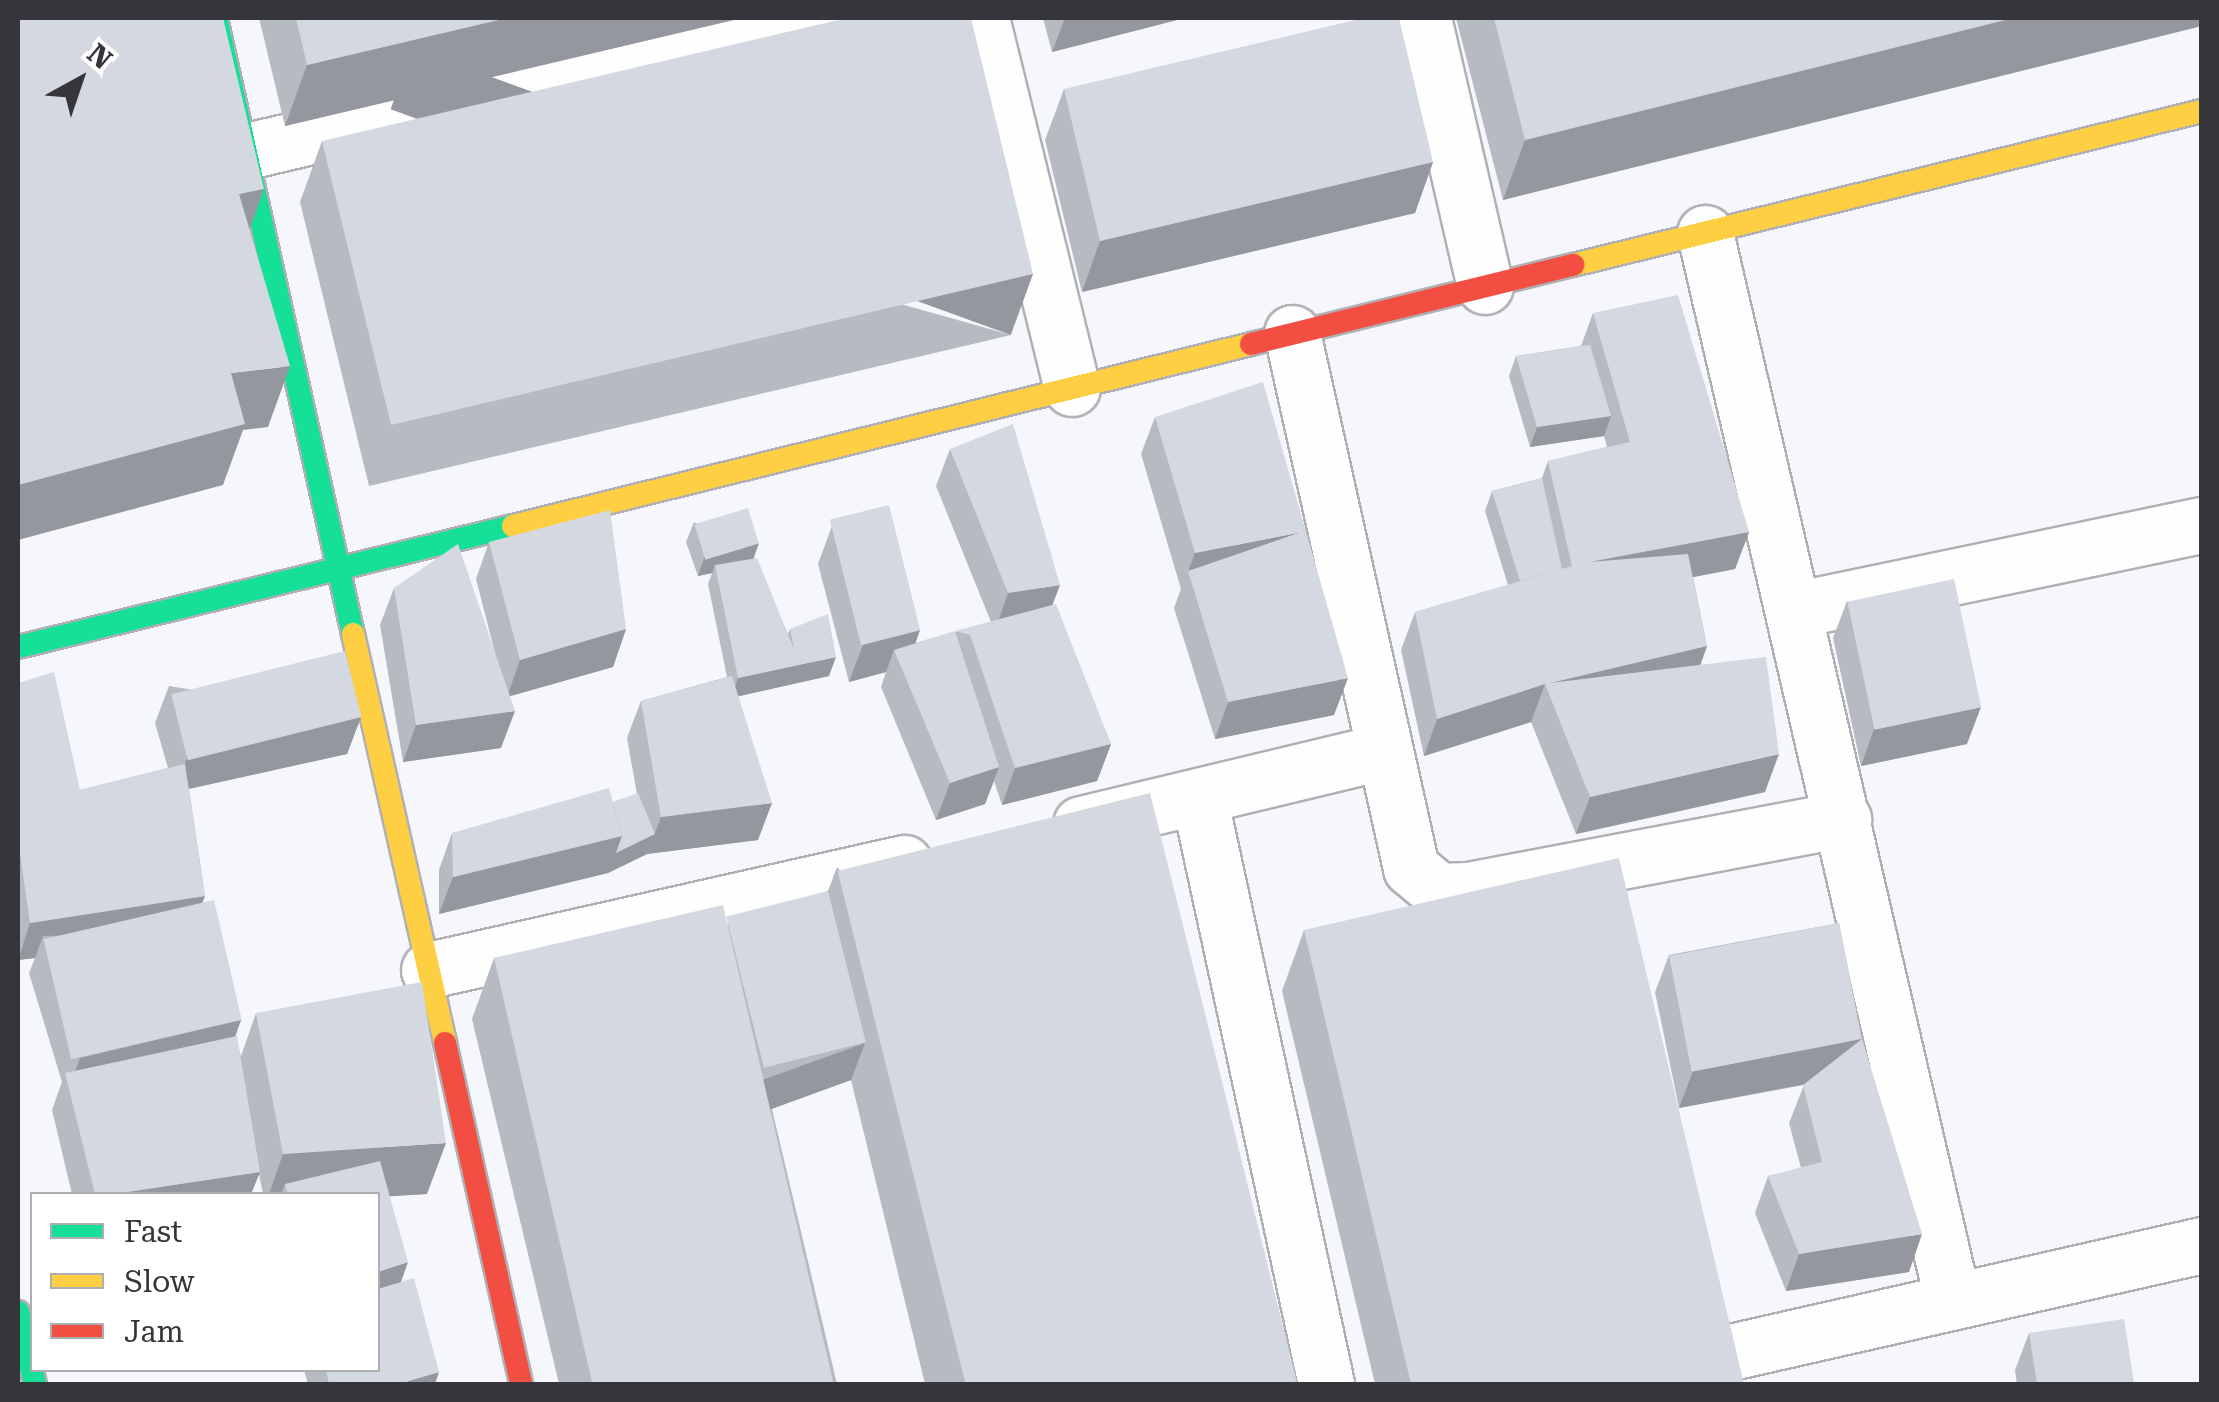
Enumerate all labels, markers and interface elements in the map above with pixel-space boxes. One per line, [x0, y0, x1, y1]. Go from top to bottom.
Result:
north arrow [30, 30, 130, 130]
text: N [81, 37, 118, 76]
legend [30, 1192, 380, 1372]
text: Fast [124, 1214, 182, 1249]
text: Slow [124, 1264, 195, 1299]
text: Jam [124, 1314, 184, 1349]

